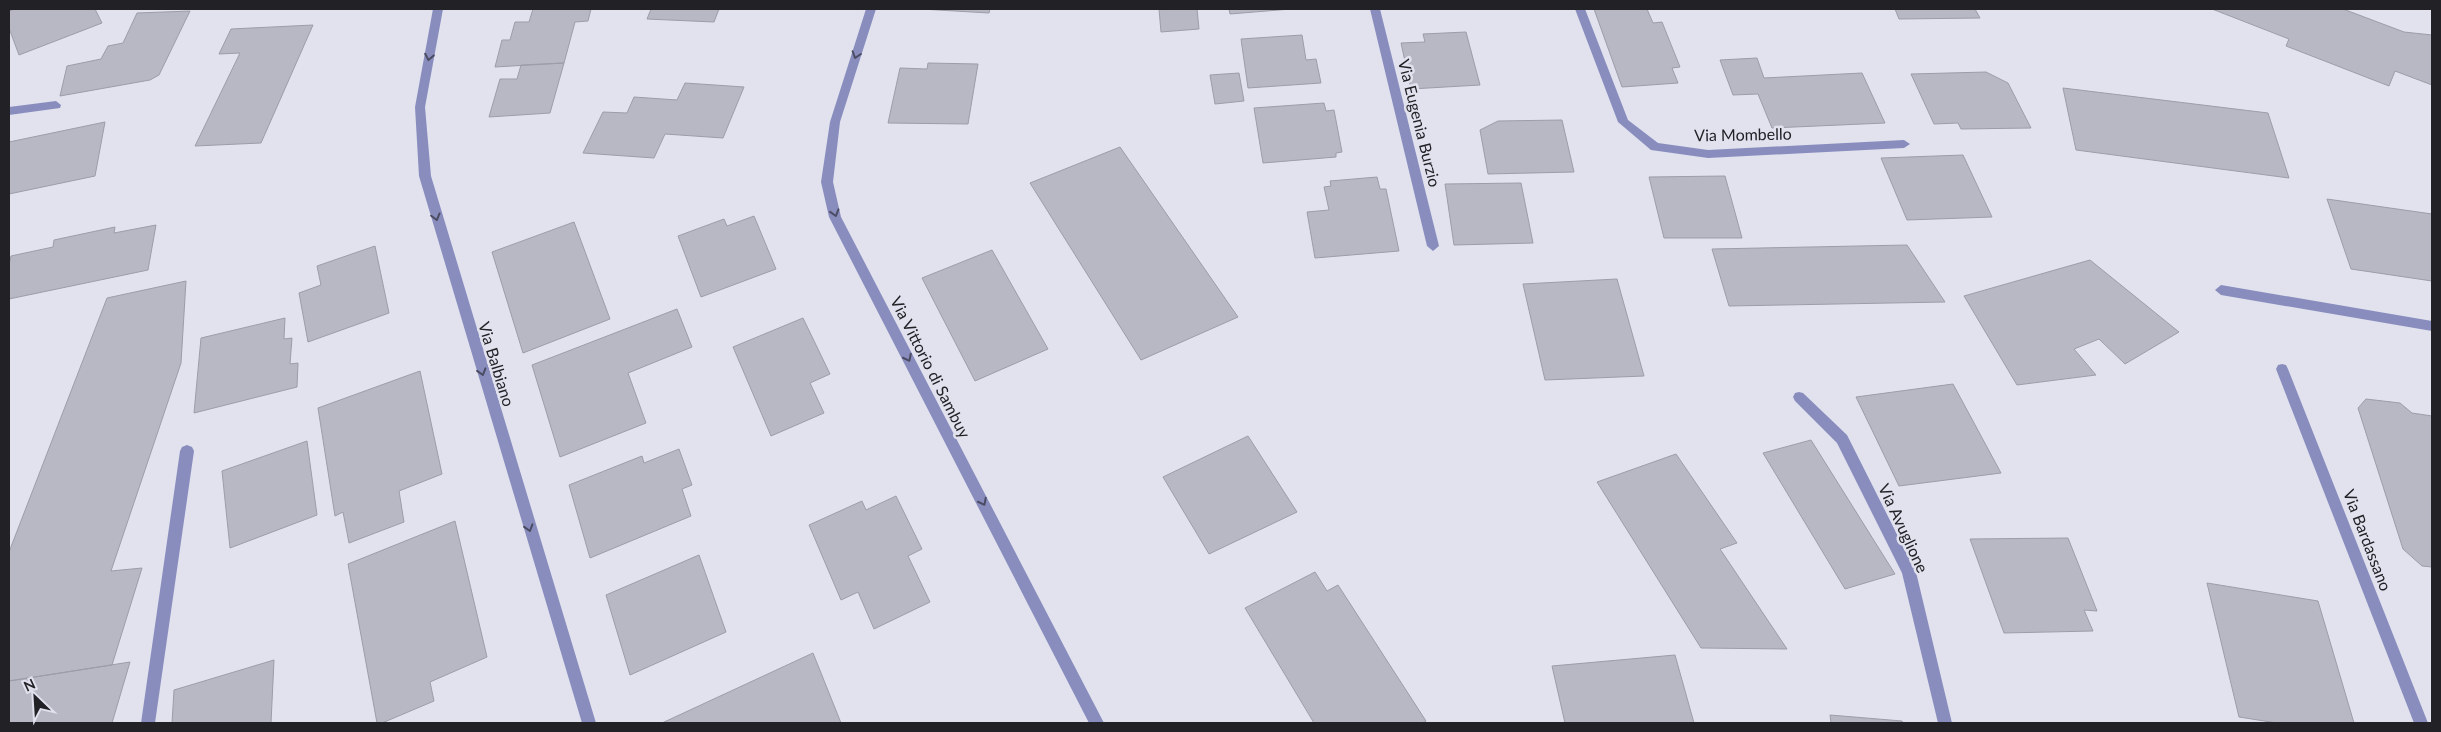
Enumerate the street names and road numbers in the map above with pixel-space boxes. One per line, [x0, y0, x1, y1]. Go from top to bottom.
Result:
street label: Via Eugenia Burzio [1395, 57, 1445, 189]
street label: Via Mombello [1694, 124, 1792, 144]
street label: Via Vittorio di Sambuy [887, 293, 975, 442]
street label: Via Balbiano [475, 319, 519, 409]
street label: Via Avuglione [1875, 481, 1933, 575]
street label: Via Bardassano [2340, 487, 2396, 593]

